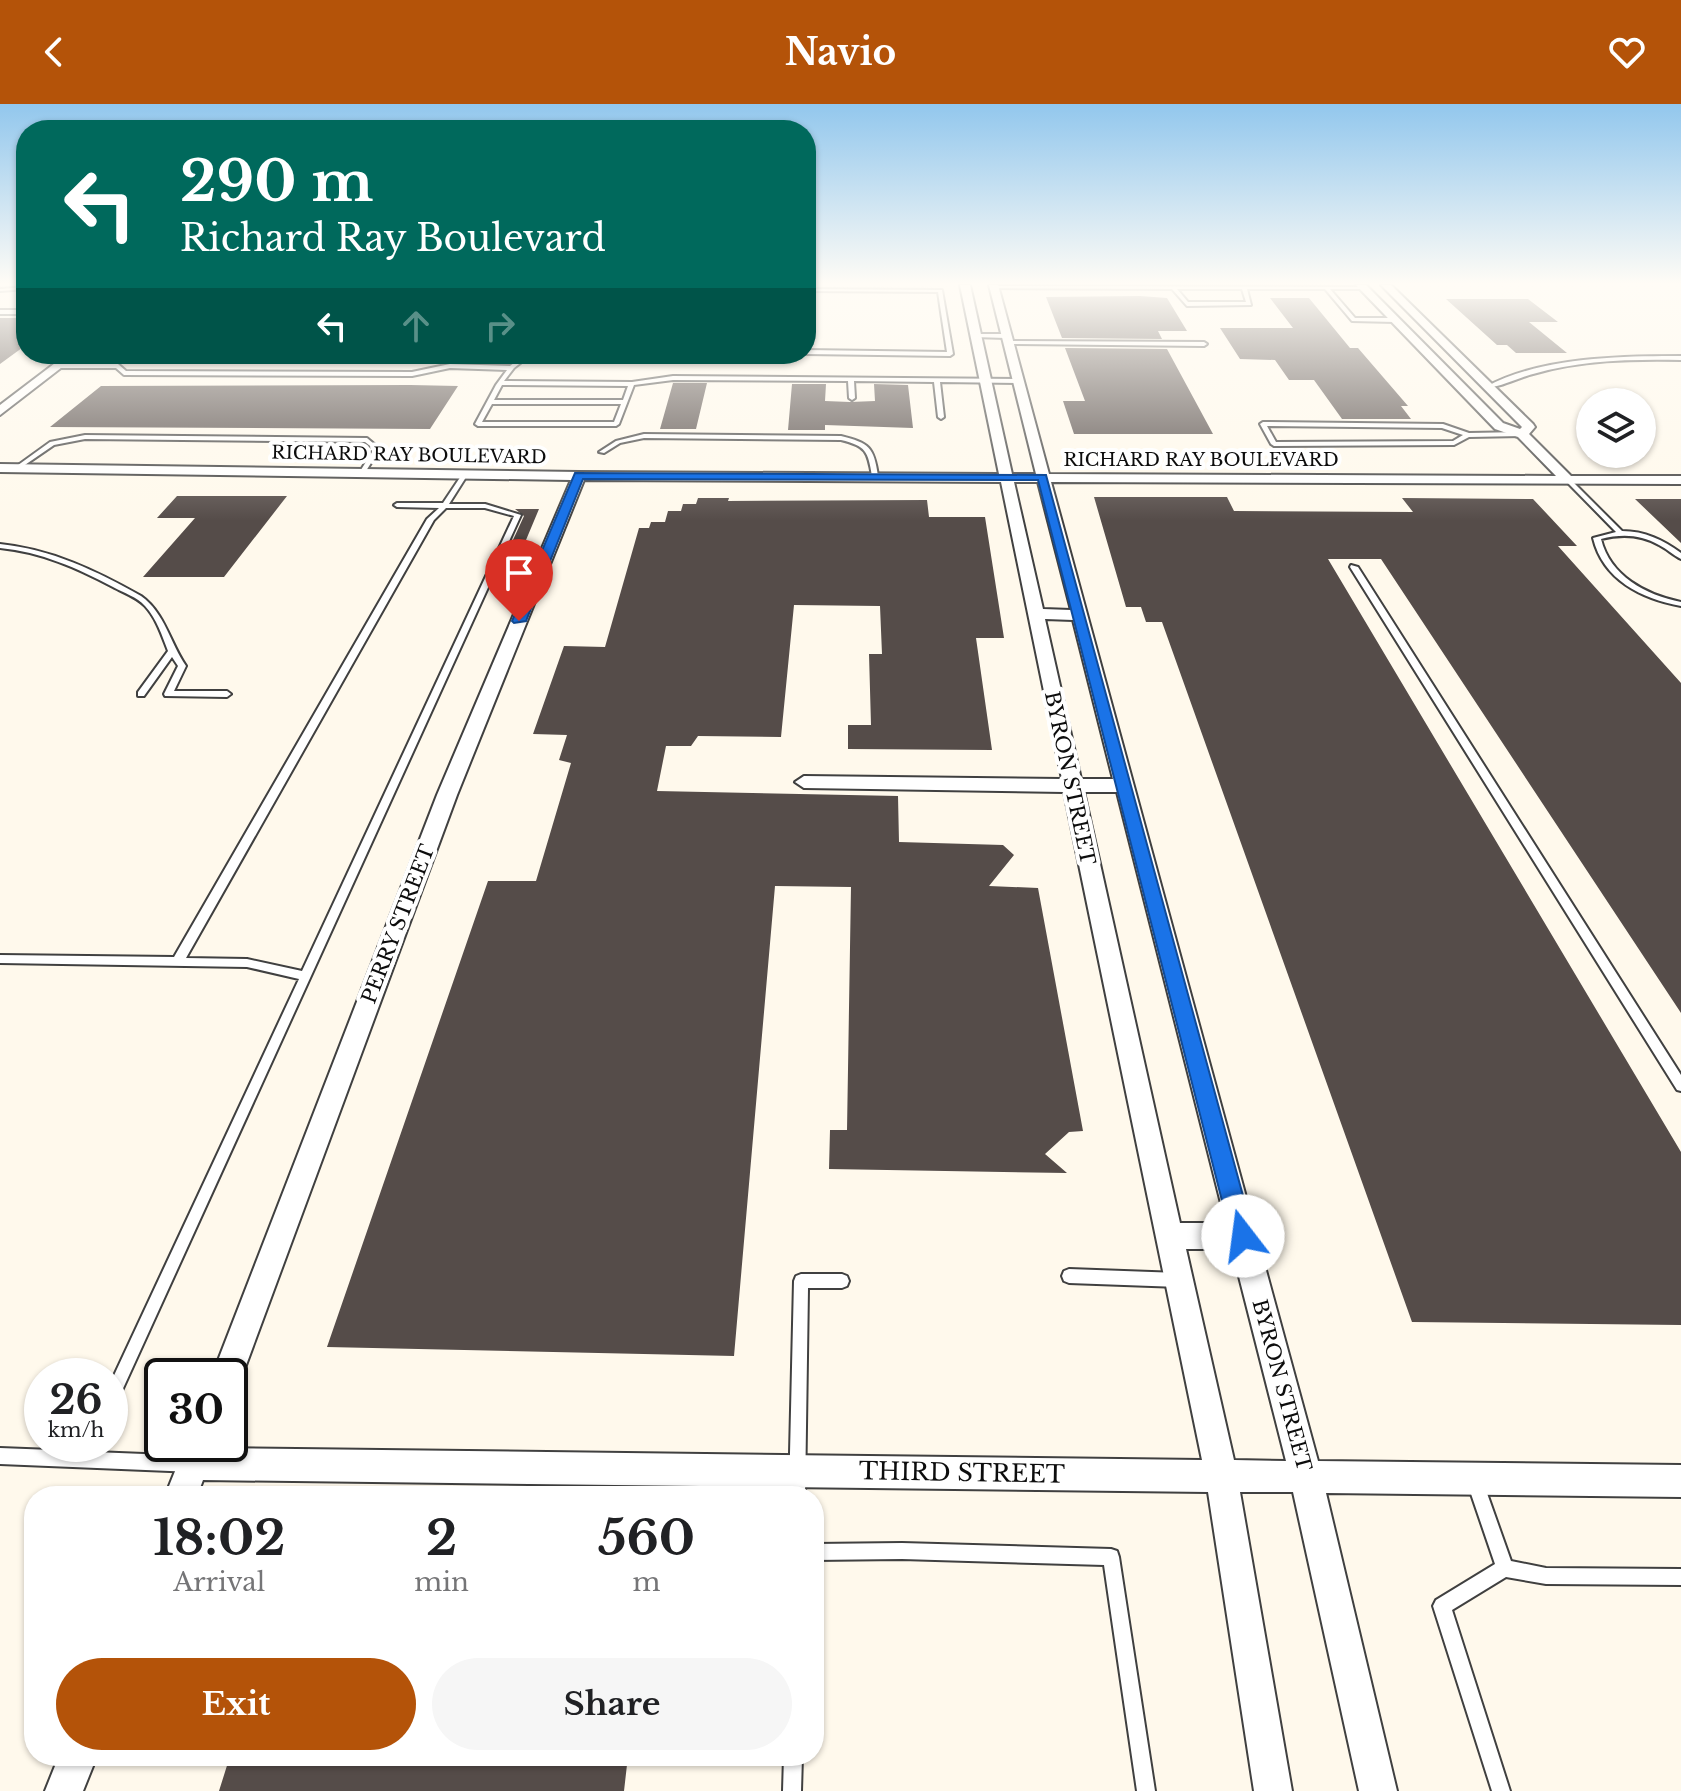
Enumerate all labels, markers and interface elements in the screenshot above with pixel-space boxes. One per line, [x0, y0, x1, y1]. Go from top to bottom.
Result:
icon: back [32, 30, 76, 74]
text: Navio [785, 30, 896, 75]
icon: heart [1605, 30, 1649, 74]
text: 290 m [180, 147, 373, 216]
icon: left [48, 152, 152, 256]
text: Richard Ray Boulevard [180, 216, 606, 261]
icon: left [310, 304, 354, 348]
icon: ahead [394, 304, 438, 348]
icon: right [478, 304, 522, 348]
map controls [1576, 388, 1656, 468]
button: layers [1576, 388, 1656, 468]
street label: RICHARD RAY BOULEVARD [271, 442, 547, 468]
street label: RICHARD RAY BOULEVARD [1063, 449, 1339, 471]
pin [485, 539, 553, 621]
icon: arrive [497, 551, 541, 595]
street label: BYRON STREET [1040, 689, 1100, 867]
street label: PERRY STREET [357, 841, 439, 1007]
position arrow [1201, 1194, 1285, 1278]
street label: BYRON STREET [1248, 1296, 1316, 1474]
speed limit sign: 30 [144, 1358, 248, 1462]
text: 26 [50, 1375, 103, 1425]
text: km/h [48, 1418, 104, 1442]
street label: THIRD STREET [859, 1456, 1065, 1489]
text: 18:02 [153, 1508, 285, 1568]
text: 2 [426, 1508, 457, 1568]
text: 560 [598, 1508, 695, 1568]
text: Arrival [173, 1566, 265, 1598]
text: min [414, 1566, 469, 1598]
text: m [633, 1566, 660, 1598]
button: Exit [56, 1658, 416, 1750]
button: Share [432, 1658, 792, 1750]

